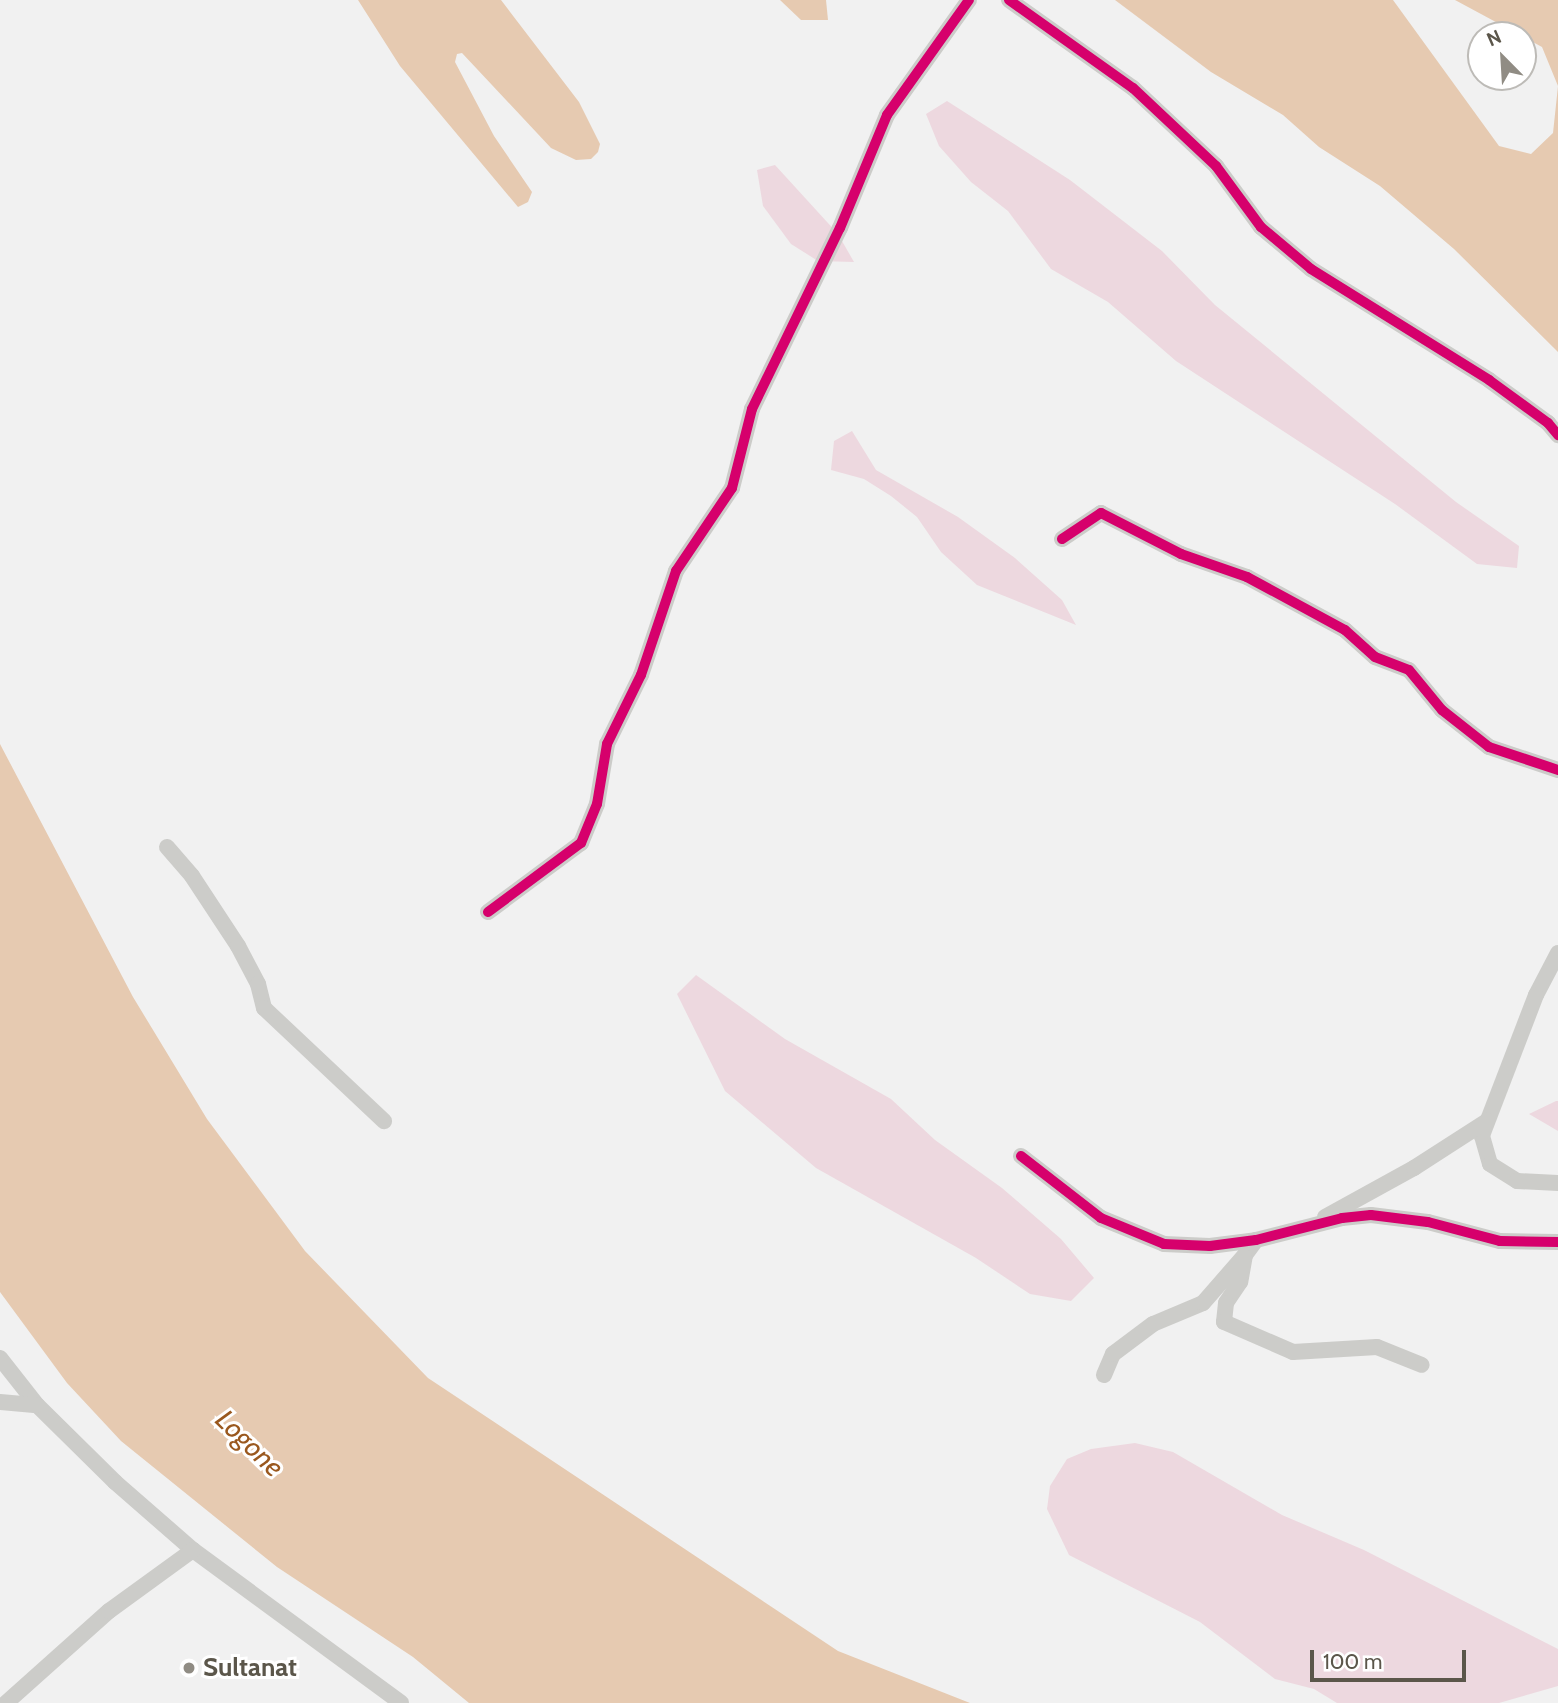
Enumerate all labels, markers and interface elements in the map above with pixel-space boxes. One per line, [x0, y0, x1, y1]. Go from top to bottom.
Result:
north arrow [1467, 21, 1537, 91]
text: N [1483, 25, 1505, 51]
water label: Logone [209, 1403, 291, 1483]
scale bar [1313, 1636, 1469, 1680]
text: 100 m [1323, 1649, 1382, 1674]
place label: Sultanat [203, 1652, 297, 1684]
marker: Sultanat [181, 1660, 197, 1676]

